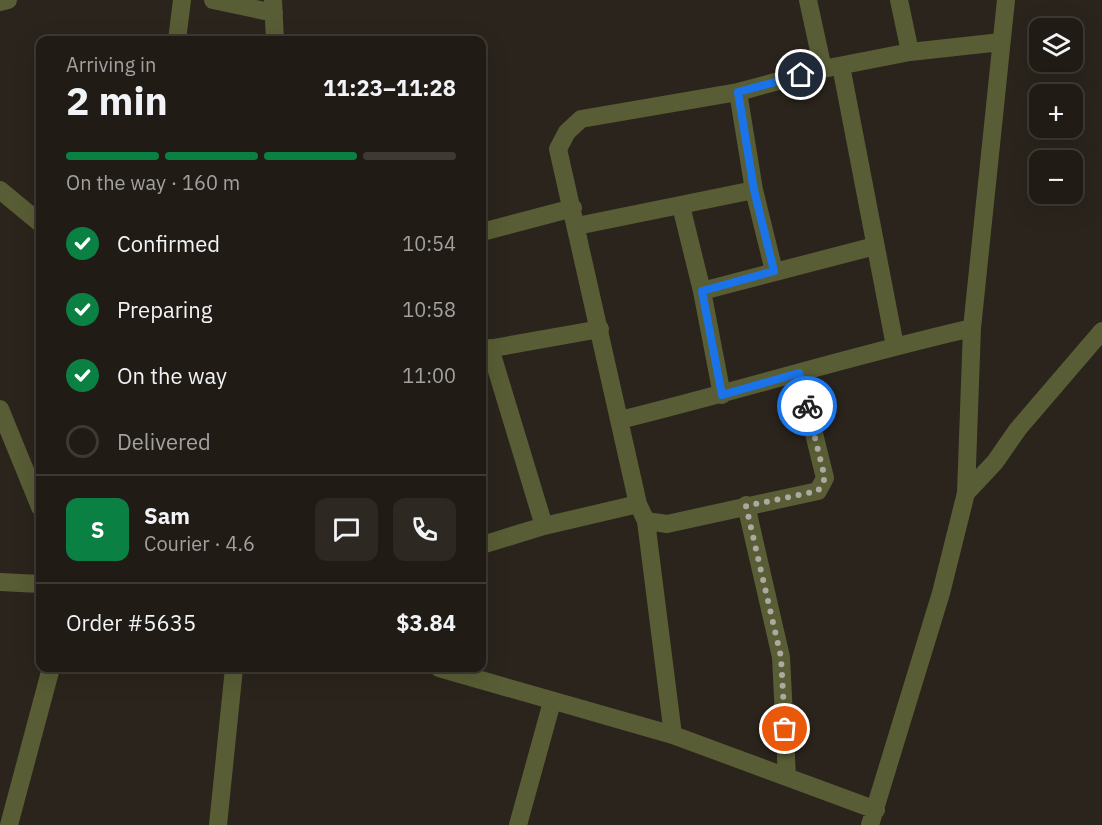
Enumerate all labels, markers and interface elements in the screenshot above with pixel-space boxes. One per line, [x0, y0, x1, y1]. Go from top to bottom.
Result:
map controls [1029, 18, 1083, 204]
button: layers [1029, 18, 1083, 72]
pin [775, 49, 826, 100]
text: Arriving in [66, 51, 156, 78]
icon: home [784, 58, 817, 91]
text: 11:23–11:28 [323, 73, 456, 102]
text: 2 min [66, 75, 168, 126]
button: + [1029, 84, 1083, 138]
button: − [1029, 150, 1083, 204]
text: On the way · 160 m [66, 169, 240, 196]
icon: check [66, 227, 99, 260]
text: Confirmed [117, 229, 220, 258]
text: 10:54 [402, 230, 456, 257]
icon: check [66, 293, 99, 326]
text: Preparing [117, 295, 212, 324]
text: 10:58 [402, 296, 456, 323]
icon: check [66, 359, 99, 392]
text: On the way [117, 361, 227, 390]
text: 11:00 [402, 362, 456, 389]
courier [777, 376, 837, 436]
icon: bike [791, 390, 824, 423]
text: Delivered [117, 427, 211, 456]
button: chat [315, 498, 378, 561]
button: phone [393, 498, 456, 561]
text: Sam [144, 501, 190, 530]
text: S [91, 515, 104, 544]
text: Courier · 4.6 [144, 530, 255, 557]
text: Order #5635 [66, 608, 196, 637]
text: $3.84 [396, 608, 456, 637]
pin [759, 703, 810, 754]
icon: bag [768, 712, 801, 745]

